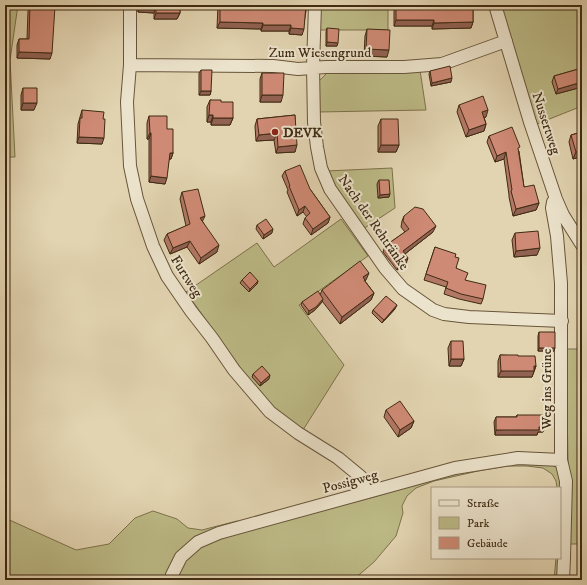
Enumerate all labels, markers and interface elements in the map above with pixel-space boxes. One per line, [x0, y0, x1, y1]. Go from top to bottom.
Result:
street label: Zum Wiesengrund [269, 44, 371, 62]
street label: Nussertweg [528, 90, 565, 157]
place label: DEVK [283, 124, 323, 142]
marker: DEVK [270, 127, 280, 137]
street label: Nach der Rehtränke [334, 171, 413, 274]
street label: Furtweg [166, 252, 206, 301]
street label: Weg ins Grüne [538, 348, 556, 431]
street label: Possigweg [321, 466, 380, 498]
legend [431, 487, 561, 559]
text: Straße [467, 496, 499, 511]
text: Park [467, 516, 489, 531]
text: Gebäude [467, 536, 508, 551]

